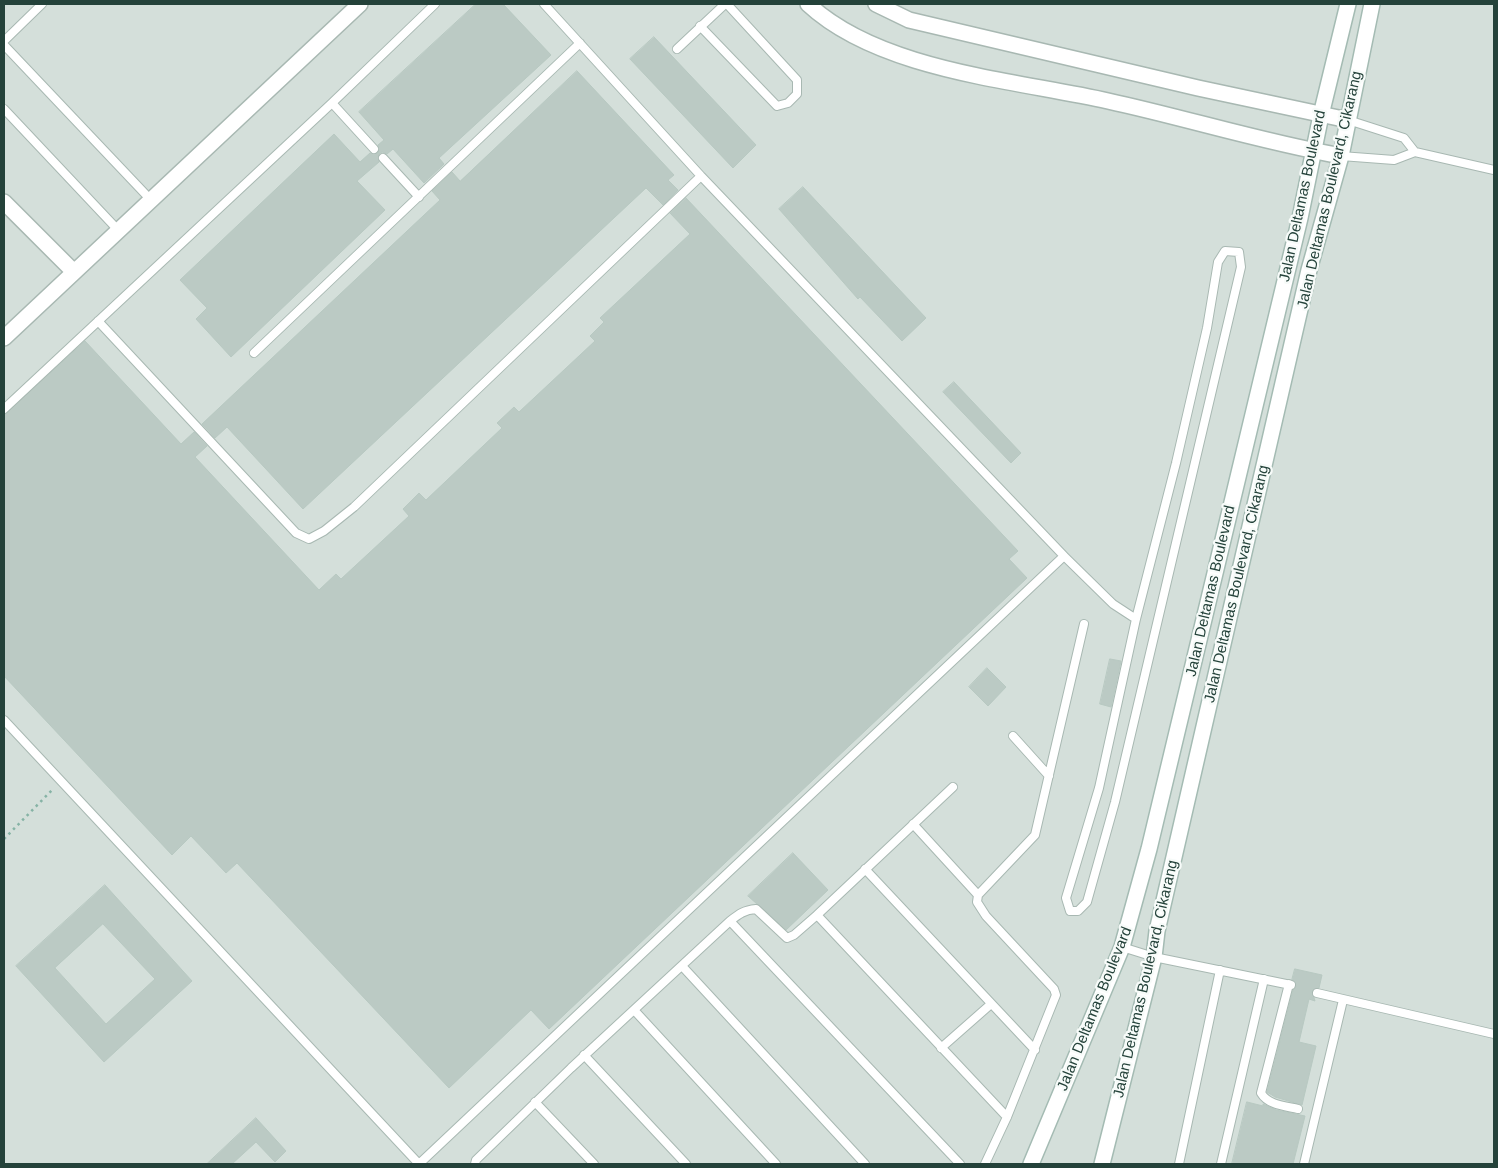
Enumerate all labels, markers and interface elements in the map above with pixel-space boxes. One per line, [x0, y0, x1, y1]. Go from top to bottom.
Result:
street label: Jalan Deltamas Boulevard, Cikarang [1294, 69, 1366, 311]
street label: Jalan Deltamas Boulevard [1276, 108, 1330, 284]
street label: Jalan Deltamas Boulevard, Cikarang [1201, 463, 1273, 705]
street label: Jalan Deltamas Boulevard [1183, 504, 1239, 678]
street label: Jalan Deltamas Boulevard, Cikarang [1110, 858, 1182, 1100]
street label: Jalan Deltamas Boulevard [1054, 924, 1136, 1094]

